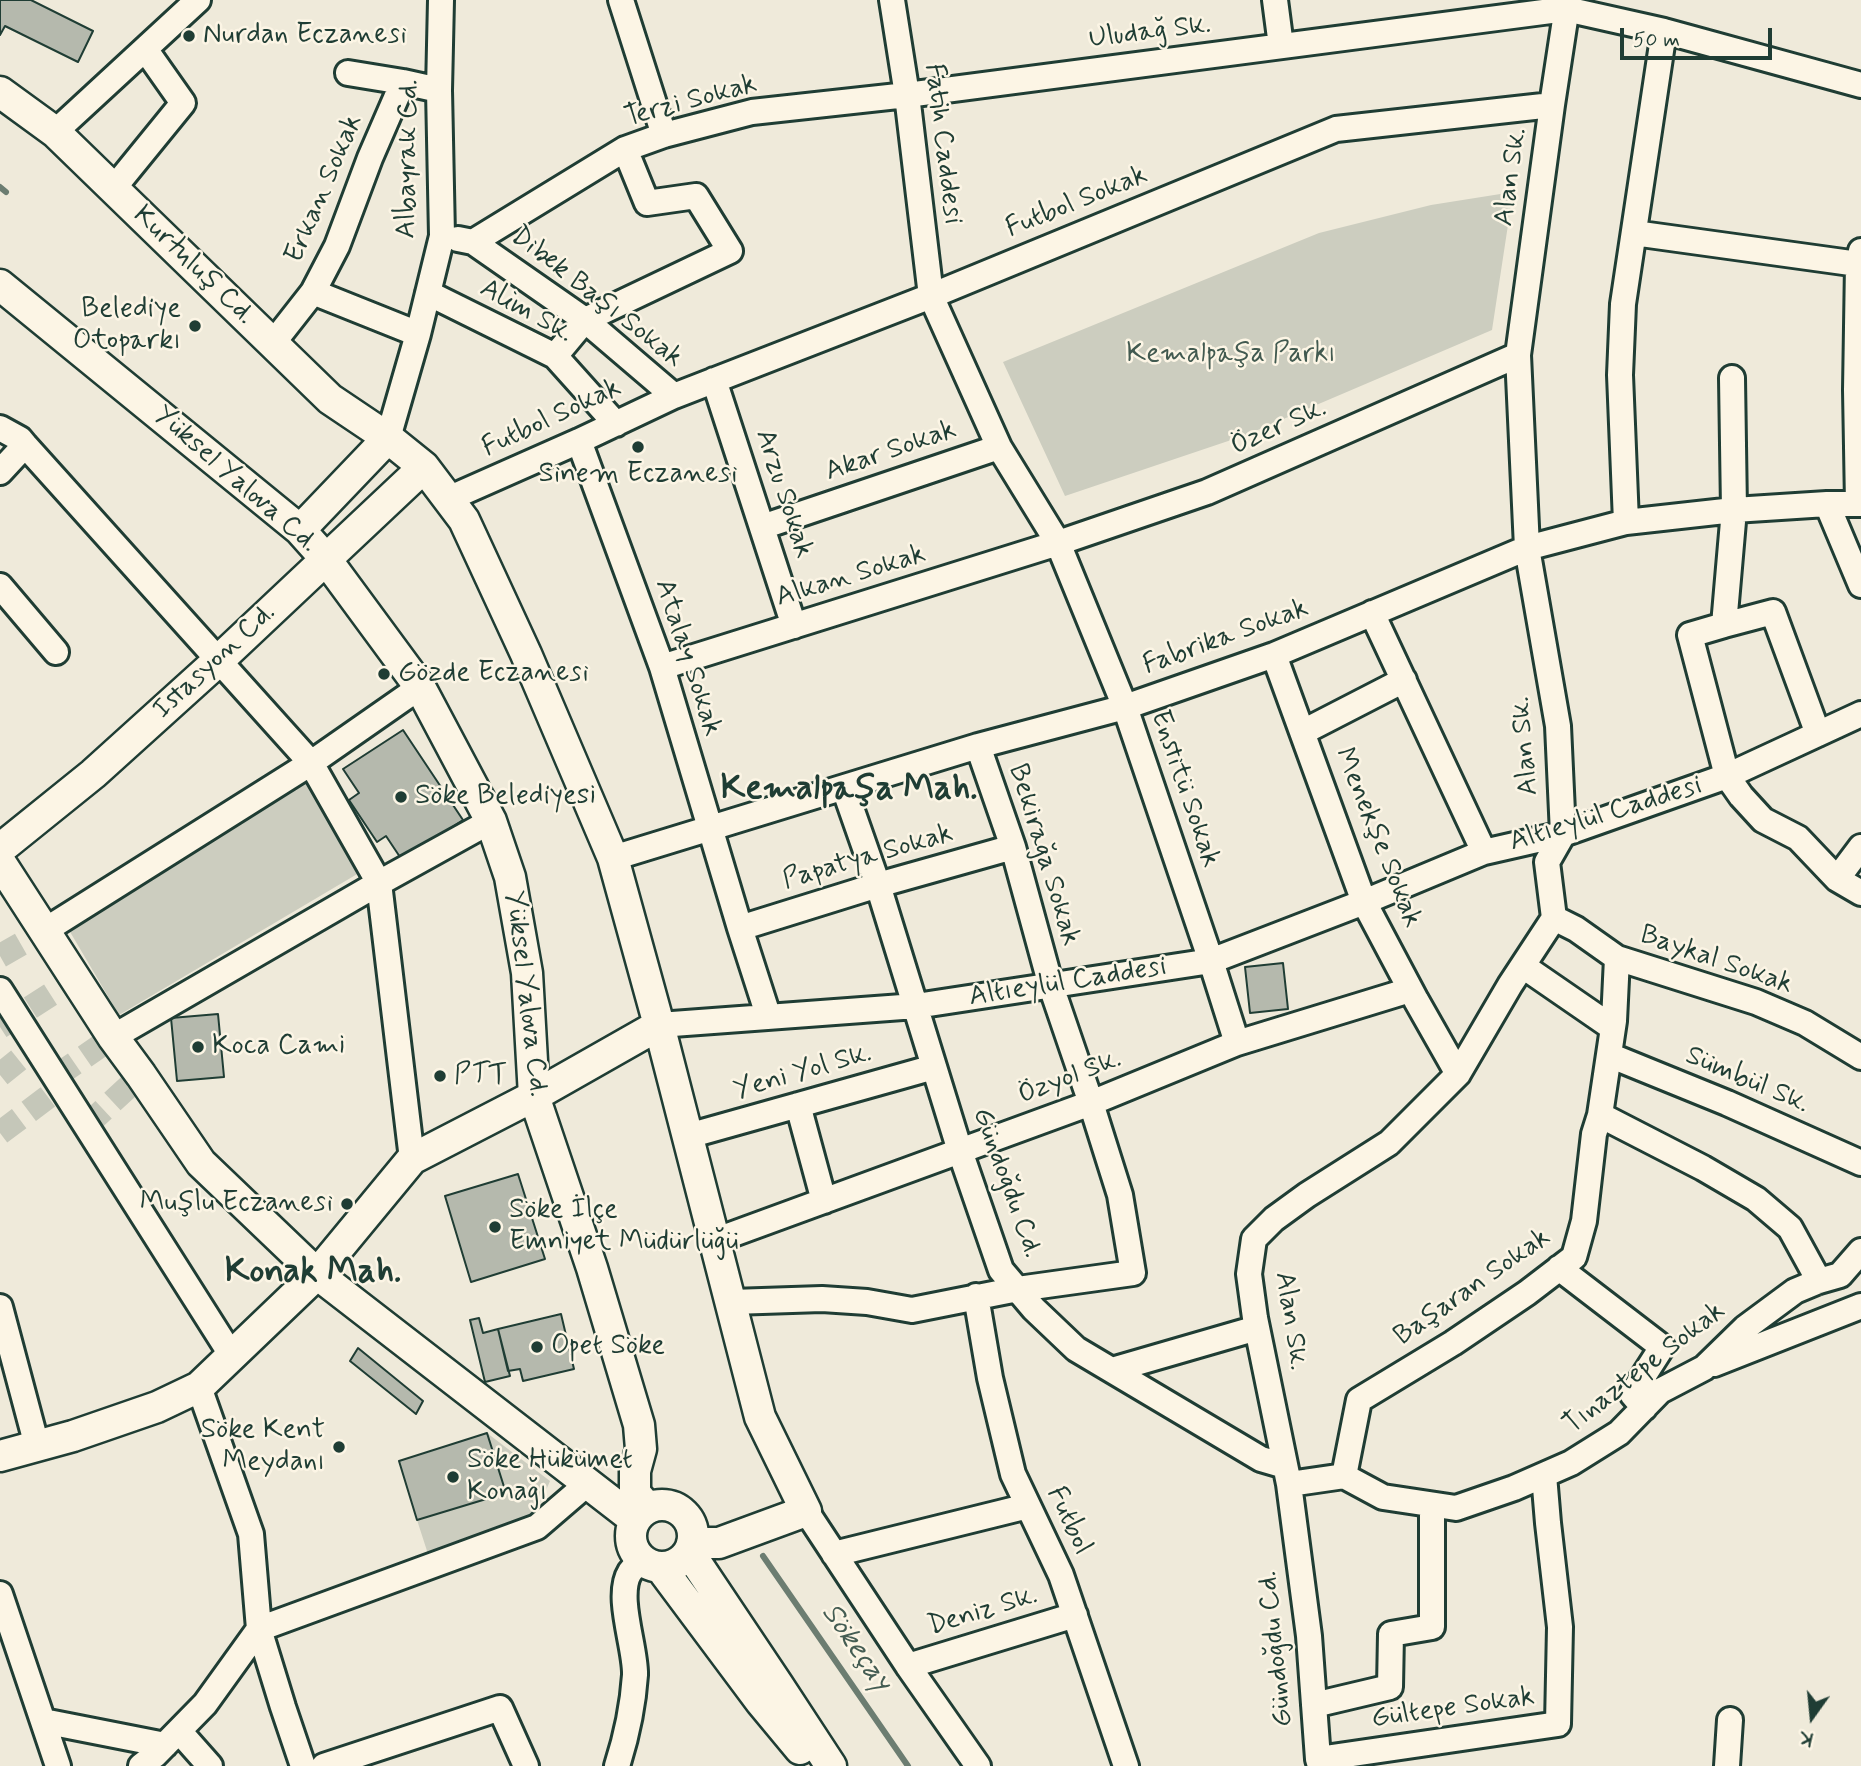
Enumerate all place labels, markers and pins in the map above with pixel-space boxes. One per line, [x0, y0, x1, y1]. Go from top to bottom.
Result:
place label: Nurdan Eczanesi [203, 19, 407, 53]
marker: Nurdan Eczanesi [181, 28, 197, 44]
place label: Belediye Otoparkı [73, 293, 181, 359]
marker: Belediye Otoparkı [187, 318, 203, 334]
marker: Sinem Eczanesi [630, 439, 646, 455]
place label: Sinem Eczanesi [538, 458, 738, 492]
place label: Gözde Eczanesi [398, 657, 589, 691]
marker: Gözde Eczanesi [376, 666, 392, 682]
place label: Söke Belediyesi [415, 780, 596, 814]
marker: Söke Belediyesi [393, 789, 409, 805]
place label: Koca Cami [212, 1030, 345, 1064]
marker: Koca Cami [190, 1039, 206, 1055]
place label: PTT [454, 1059, 508, 1093]
marker: PTT [432, 1068, 448, 1084]
place label: Muşlu Eczanesi [140, 1187, 333, 1221]
place label: Söke İlçe Emniyet Müdürlüğü [509, 1194, 738, 1260]
marker: Muşlu Eczanesi [339, 1196, 355, 1212]
marker: Söke İlçe Emniyet Müdürlüğü [487, 1219, 503, 1235]
place label: Opet Söke [551, 1330, 665, 1364]
marker: Opet Söke [529, 1339, 545, 1355]
place label: Söke Kent Meydanı [201, 1414, 325, 1480]
marker: Söke Kent Meydanı [331, 1439, 347, 1455]
place label: Söke Hükümet Konağı [467, 1444, 633, 1510]
marker: Söke Hükümet Konağı [445, 1469, 461, 1485]

